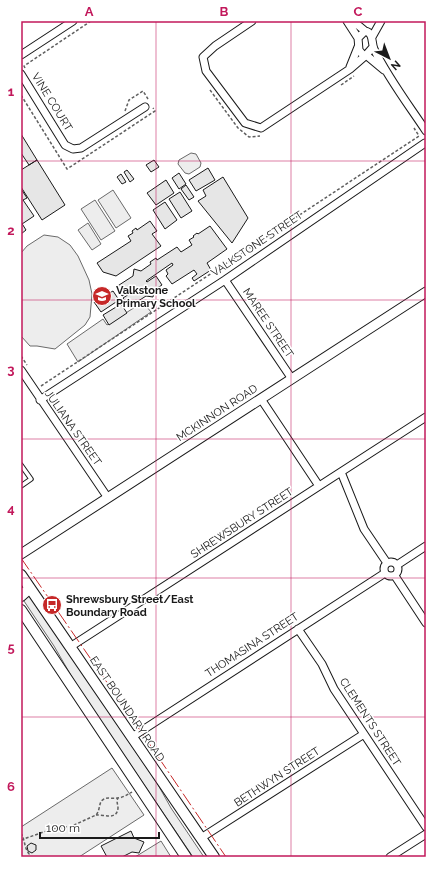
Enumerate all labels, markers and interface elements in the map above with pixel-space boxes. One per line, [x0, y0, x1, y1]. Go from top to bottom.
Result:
text: A [85, 4, 94, 19]
text: B [220, 4, 229, 19]
text: C [354, 4, 363, 19]
north arrow [369, 38, 409, 78]
text: N [388, 57, 403, 73]
street label: VINE COURT [29, 71, 75, 134]
text: 1 [8, 84, 15, 99]
street label: VALKSTONE STREET [209, 208, 306, 280]
text: 2 [7, 223, 15, 238]
place label: Valkstone Primary School [116, 284, 196, 310]
school or university icon: Valkstone Primary School [91, 285, 113, 307]
street label: MAREE STREET [240, 286, 296, 361]
text: 3 [7, 362, 15, 377]
street label: MCKINNON ROAD [174, 382, 260, 444]
street label: JULIANA STREET [42, 388, 104, 469]
street label: SHREWSBURY STREET [188, 485, 296, 561]
text: 4 [7, 501, 15, 516]
place label: Shrewsbury Street/East Boundary Road [66, 593, 194, 619]
bus stop icon: Shrewsbury Street/East Boundary Road [41, 594, 63, 616]
street label: THOMASINA STREET [203, 610, 301, 680]
text: 5 [7, 640, 15, 655]
street label: EAST BOUNDARY ROAD [87, 654, 167, 764]
street label: CLEMENTS STREET [337, 676, 403, 769]
street label: BETHWYN STREET [232, 744, 322, 810]
text: 6 [7, 779, 15, 794]
scale bar [40, 814, 159, 840]
text: 100 m [46, 821, 80, 835]

